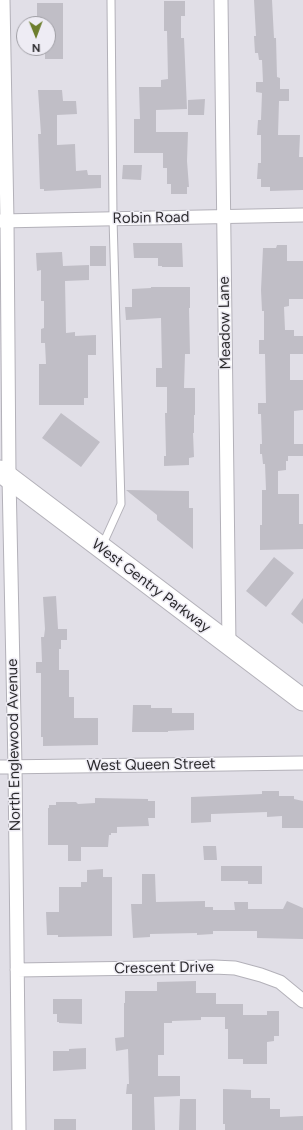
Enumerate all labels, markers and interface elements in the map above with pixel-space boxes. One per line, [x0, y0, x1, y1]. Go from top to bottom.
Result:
north arrow [16, 16, 56, 56]
text: N [32, 41, 41, 54]
street label: Robin Road [112, 208, 190, 228]
street label: Meadow Lane [215, 276, 235, 370]
street label: West Gentry Parkway [88, 535, 214, 637]
street label: North Englewood Avenue [3, 659, 25, 831]
street label: West Queen Street [86, 755, 216, 775]
street label: Crescent Drive [114, 958, 214, 978]

